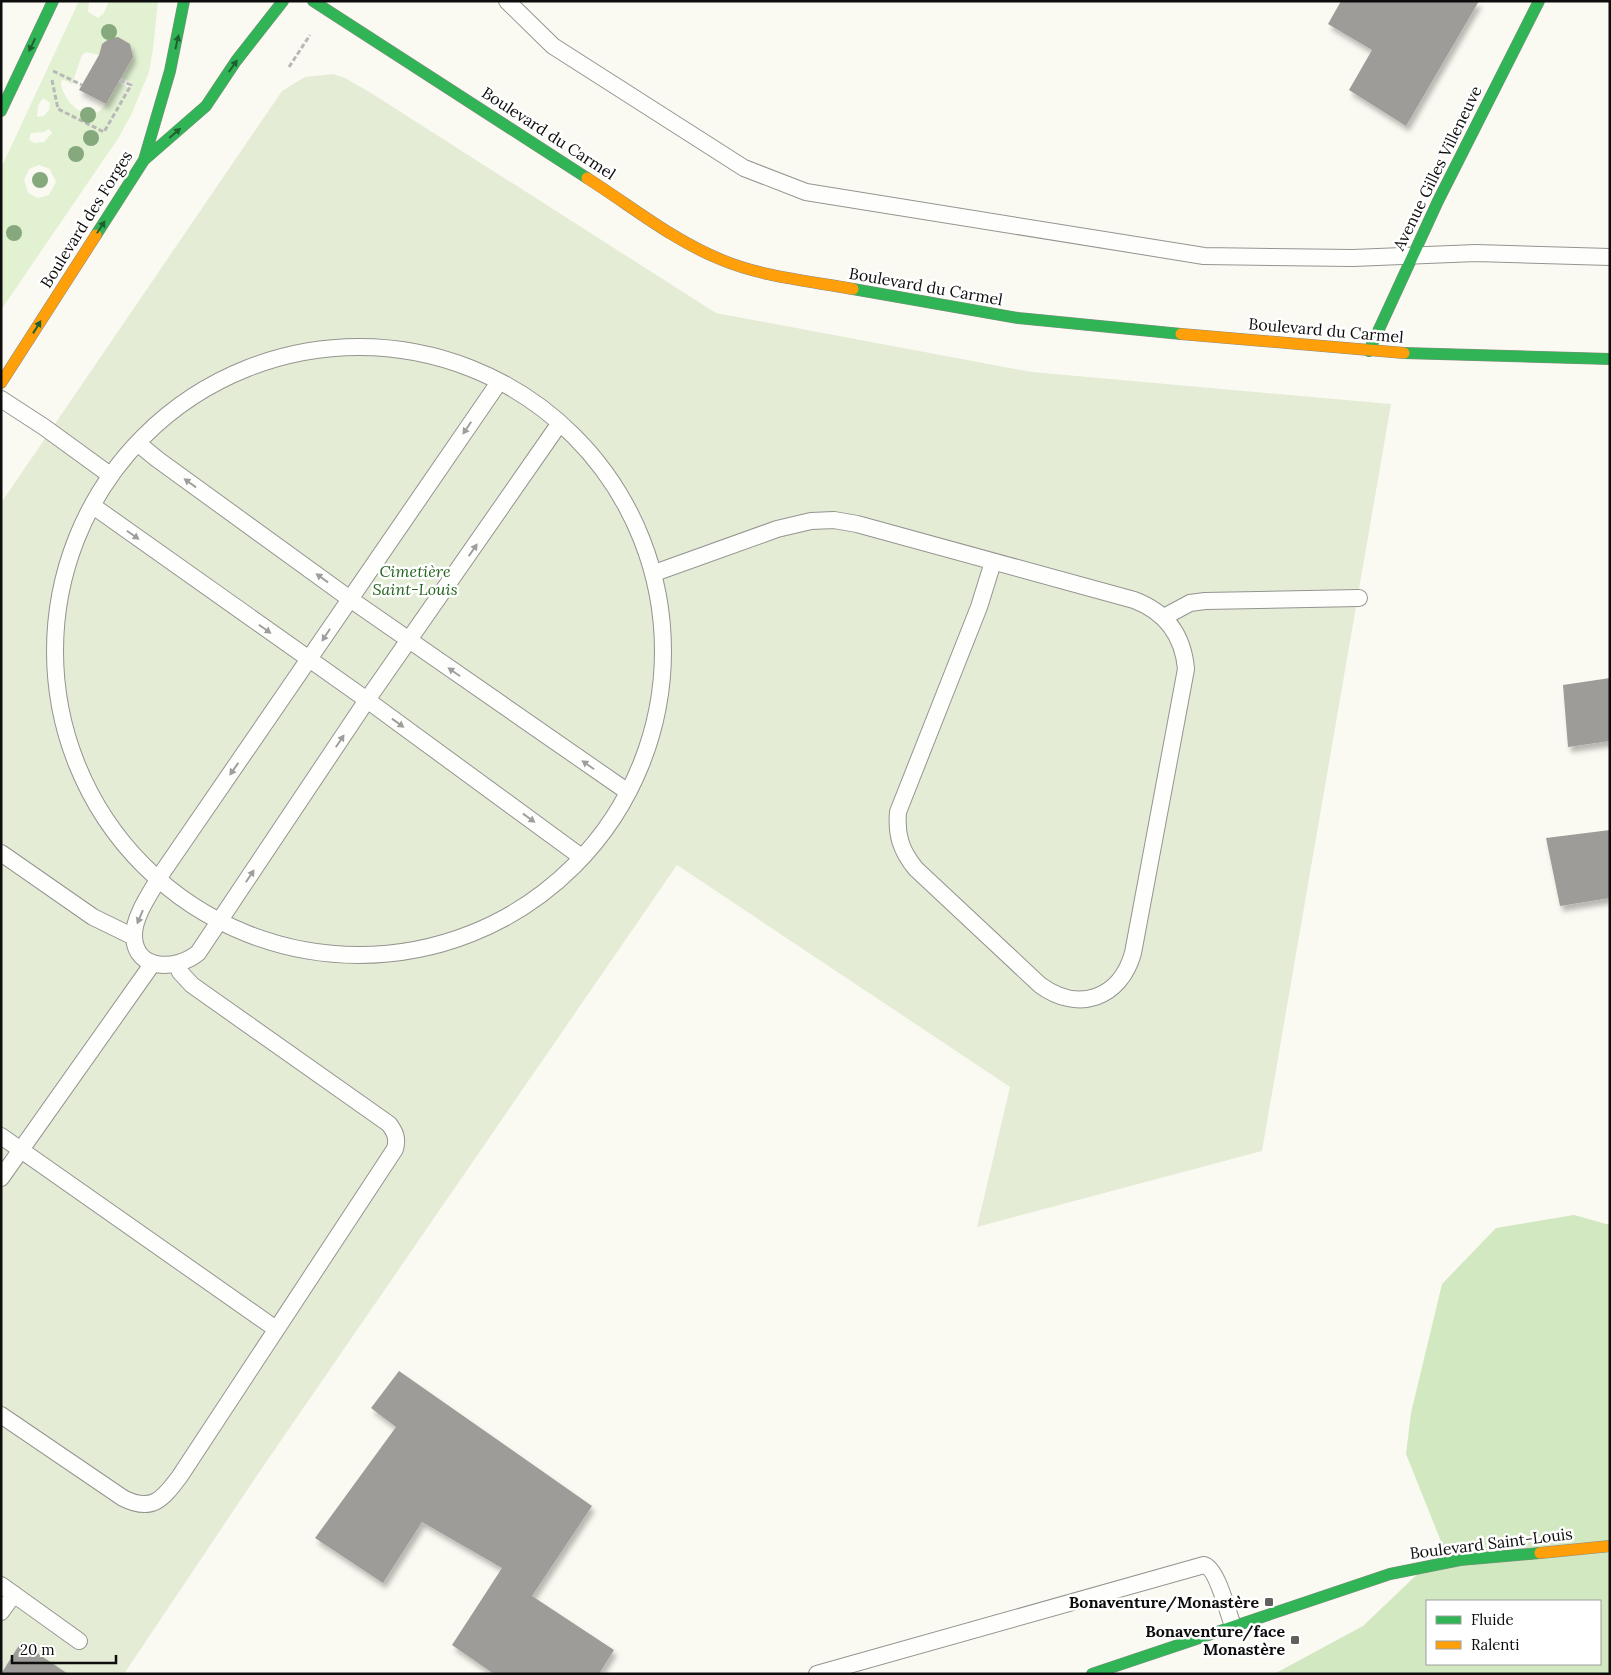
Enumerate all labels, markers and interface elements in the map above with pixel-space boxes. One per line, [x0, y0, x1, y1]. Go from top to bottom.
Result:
one-way arrow [173, 35, 181, 50]
one-way arrow [28, 38, 36, 52]
one-way arrow [228, 59, 238, 72]
street label: Boulevard du Carmel [478, 82, 620, 184]
street label: Avenue Gilles Villeneuve [1388, 82, 1486, 255]
one-way arrow [168, 127, 180, 139]
street label: Boulevard des Forges [36, 147, 136, 291]
one-way arrow [97, 220, 106, 233]
street label: Boulevard du Carmel [848, 263, 1004, 309]
street label: Boulevard du Carmel [1248, 313, 1404, 347]
one-way arrow [32, 321, 42, 334]
one-way arrow [462, 422, 472, 435]
one-way arrow [183, 478, 197, 488]
one-way arrow [126, 530, 140, 540]
one-way arrow [468, 543, 478, 557]
park label: Cimetière Saint-Louis [372, 561, 458, 599]
one-way arrow [315, 573, 328, 583]
one-way arrow [258, 624, 272, 634]
one-way arrow [322, 628, 331, 642]
one-way arrow [448, 667, 461, 677]
one-way arrow [391, 718, 405, 728]
one-way arrow [335, 734, 345, 748]
one-way arrow [581, 760, 594, 770]
one-way arrow [229, 762, 239, 776]
one-way arrow [522, 813, 535, 824]
one-way arrow [245, 869, 255, 883]
one-way arrow [135, 910, 143, 924]
street label: Boulevard Saint-Louis [1408, 1523, 1574, 1563]
place label: Bonaventure/Monastère [1069, 1592, 1259, 1613]
marker: Bonaventure/Monastère [1263, 1596, 1275, 1608]
legend [1426, 1600, 1601, 1665]
text: Fluide [1471, 1610, 1514, 1629]
place label: Bonaventure/face Monastère [1145, 1621, 1285, 1659]
scale bar [12, 1632, 116, 1664]
marker: Bonaventure/face Monastère [1289, 1634, 1301, 1646]
text: Ralenti [1471, 1635, 1519, 1654]
text: 20 m [20, 1640, 55, 1659]

